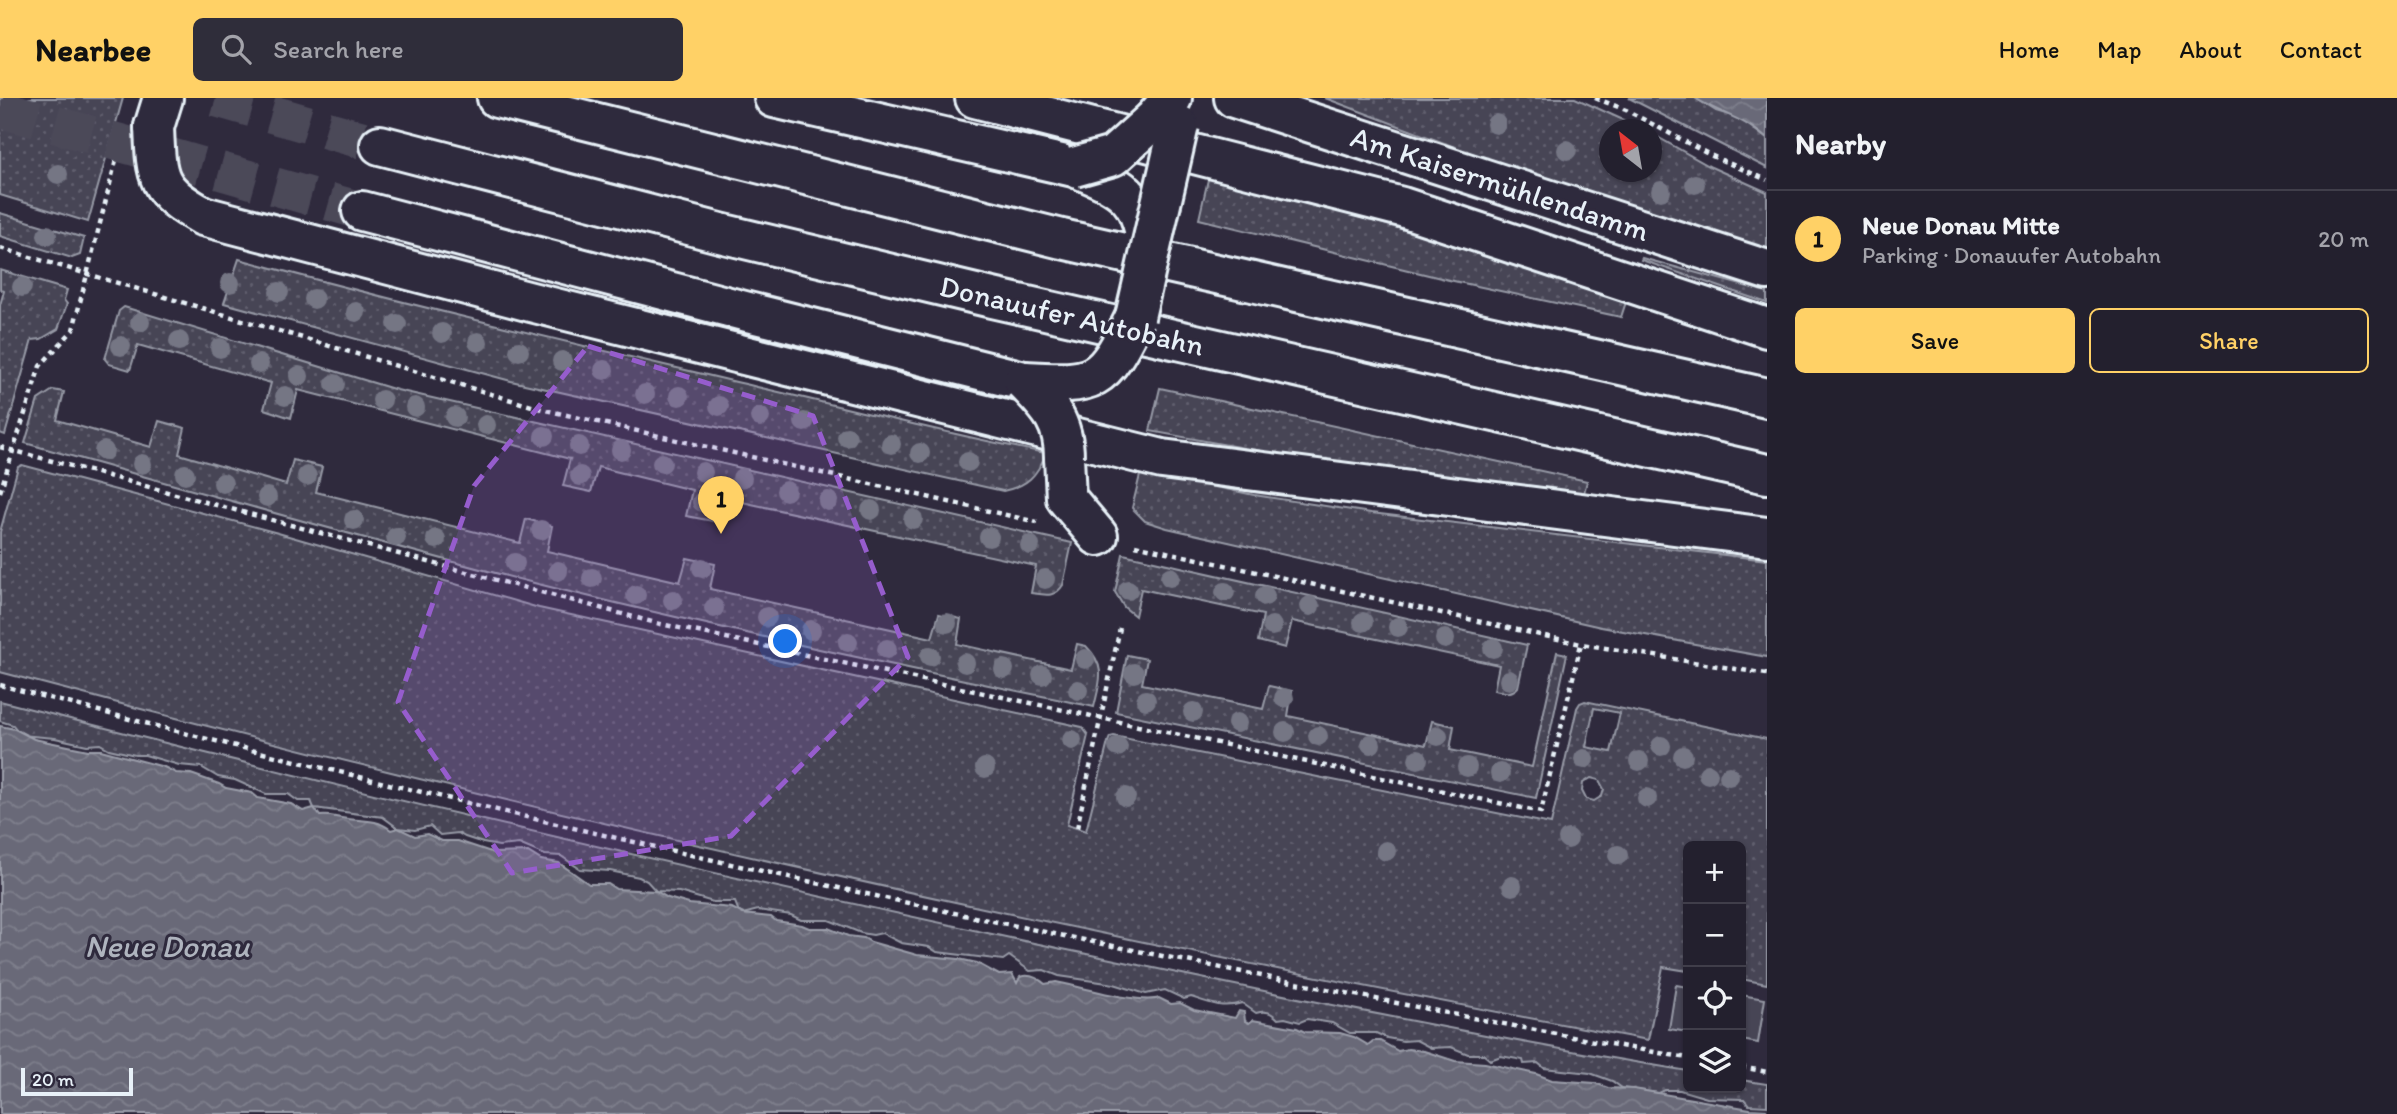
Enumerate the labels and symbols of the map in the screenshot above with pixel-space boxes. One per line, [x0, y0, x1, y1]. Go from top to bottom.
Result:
street label: Am Kaisermühlendamm [1346, 118, 1654, 249]
north arrow [1599, 119, 1662, 182]
street label: Donauufer Autobahn [936, 267, 1208, 364]
pin: 1 [698, 476, 744, 534]
your location [768, 624, 802, 658]
water label: Neue Donau [84, 927, 251, 965]
scale bar [21, 1065, 133, 1097]

